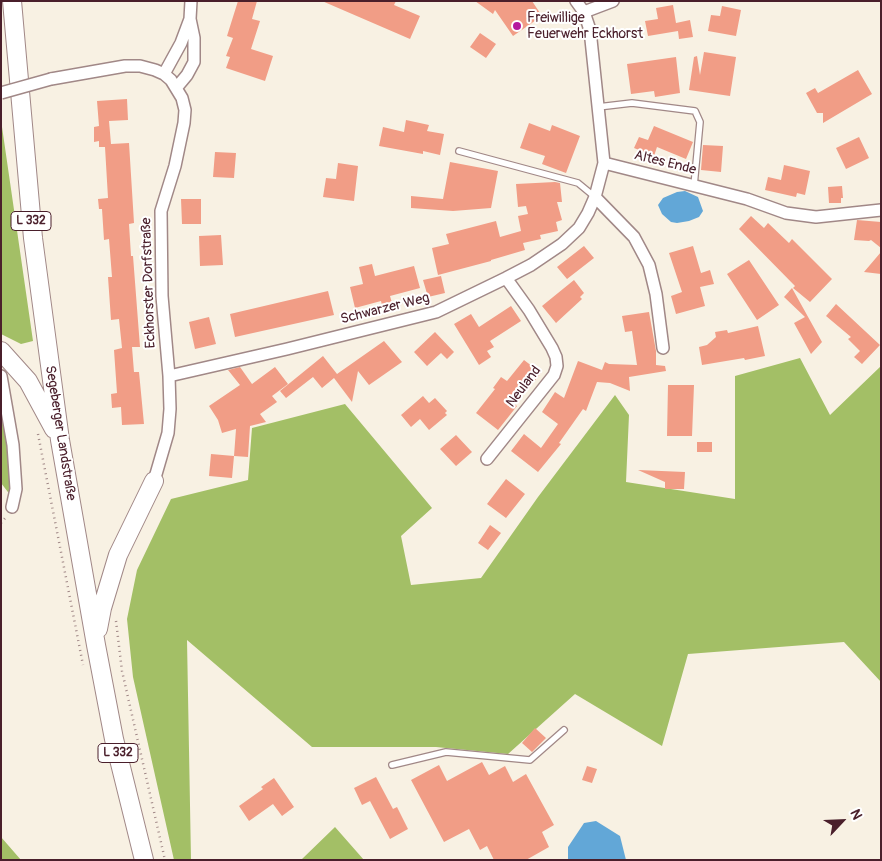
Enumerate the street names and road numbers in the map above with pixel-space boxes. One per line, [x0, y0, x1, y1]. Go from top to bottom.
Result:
street label: Altes Ende [632, 147, 698, 179]
road number: L 332 [11, 212, 51, 230]
street label: Eckhorster Dorfstraße [138, 217, 160, 349]
street label: Schwarzer Weg [339, 290, 431, 328]
street label: Neuland [503, 363, 545, 411]
street label: Segeberger Landstraße [41, 364, 79, 502]
road number: L 332 [98, 744, 138, 762]

